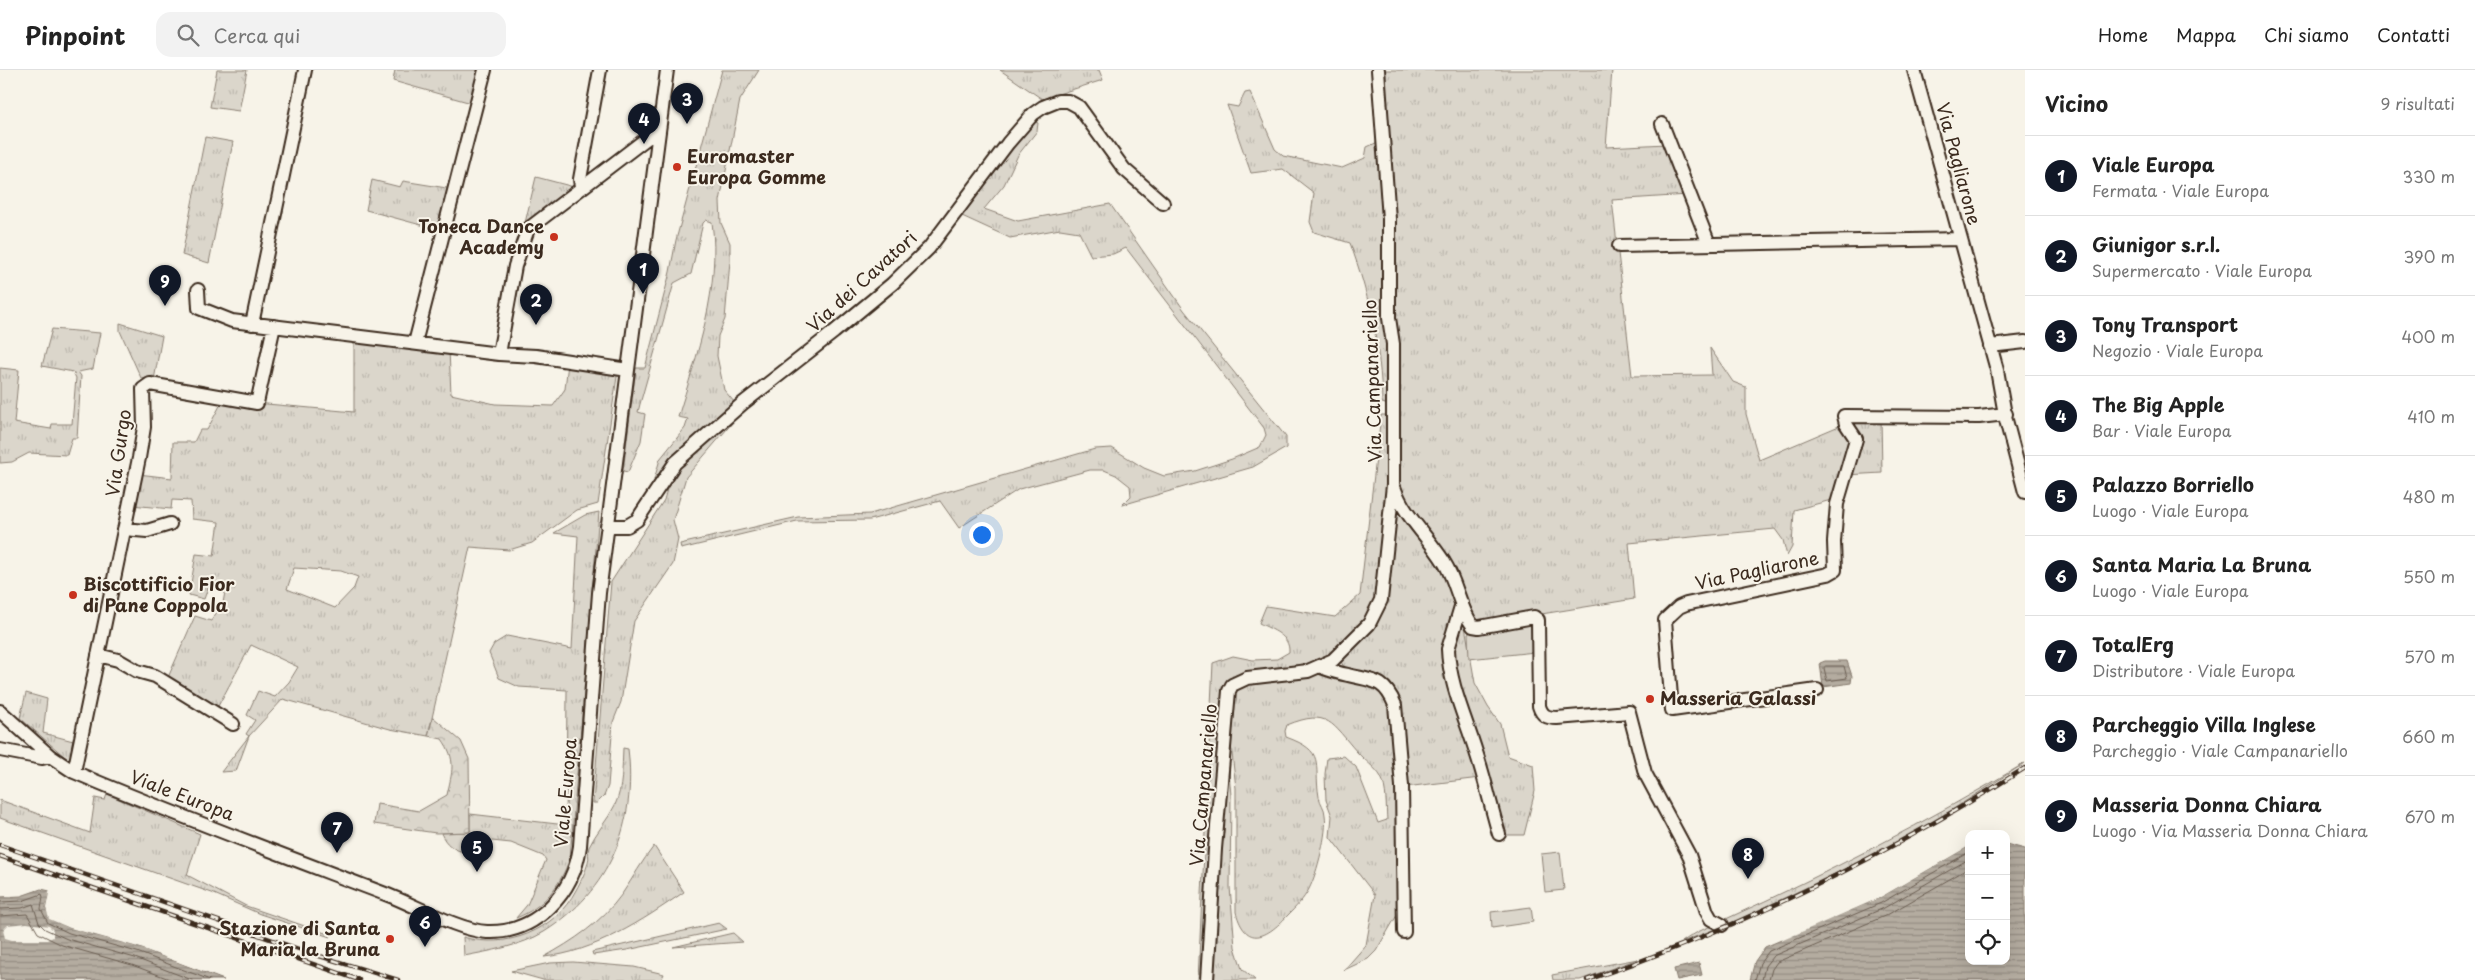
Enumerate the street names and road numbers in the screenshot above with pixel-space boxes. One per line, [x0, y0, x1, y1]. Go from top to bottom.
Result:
street label: Via Pagliarone [1930, 99, 1989, 228]
street label: Via dei Cavatori [800, 224, 922, 338]
street label: Via Campanariello [1355, 299, 1388, 463]
street label: Via Gurgo [98, 407, 137, 498]
street label: Via Pagliarone [1692, 543, 1821, 596]
street label: Via Campanariello [1182, 702, 1223, 867]
street label: Viale Europa [546, 737, 583, 849]
street label: Viale Europa [126, 762, 239, 827]

